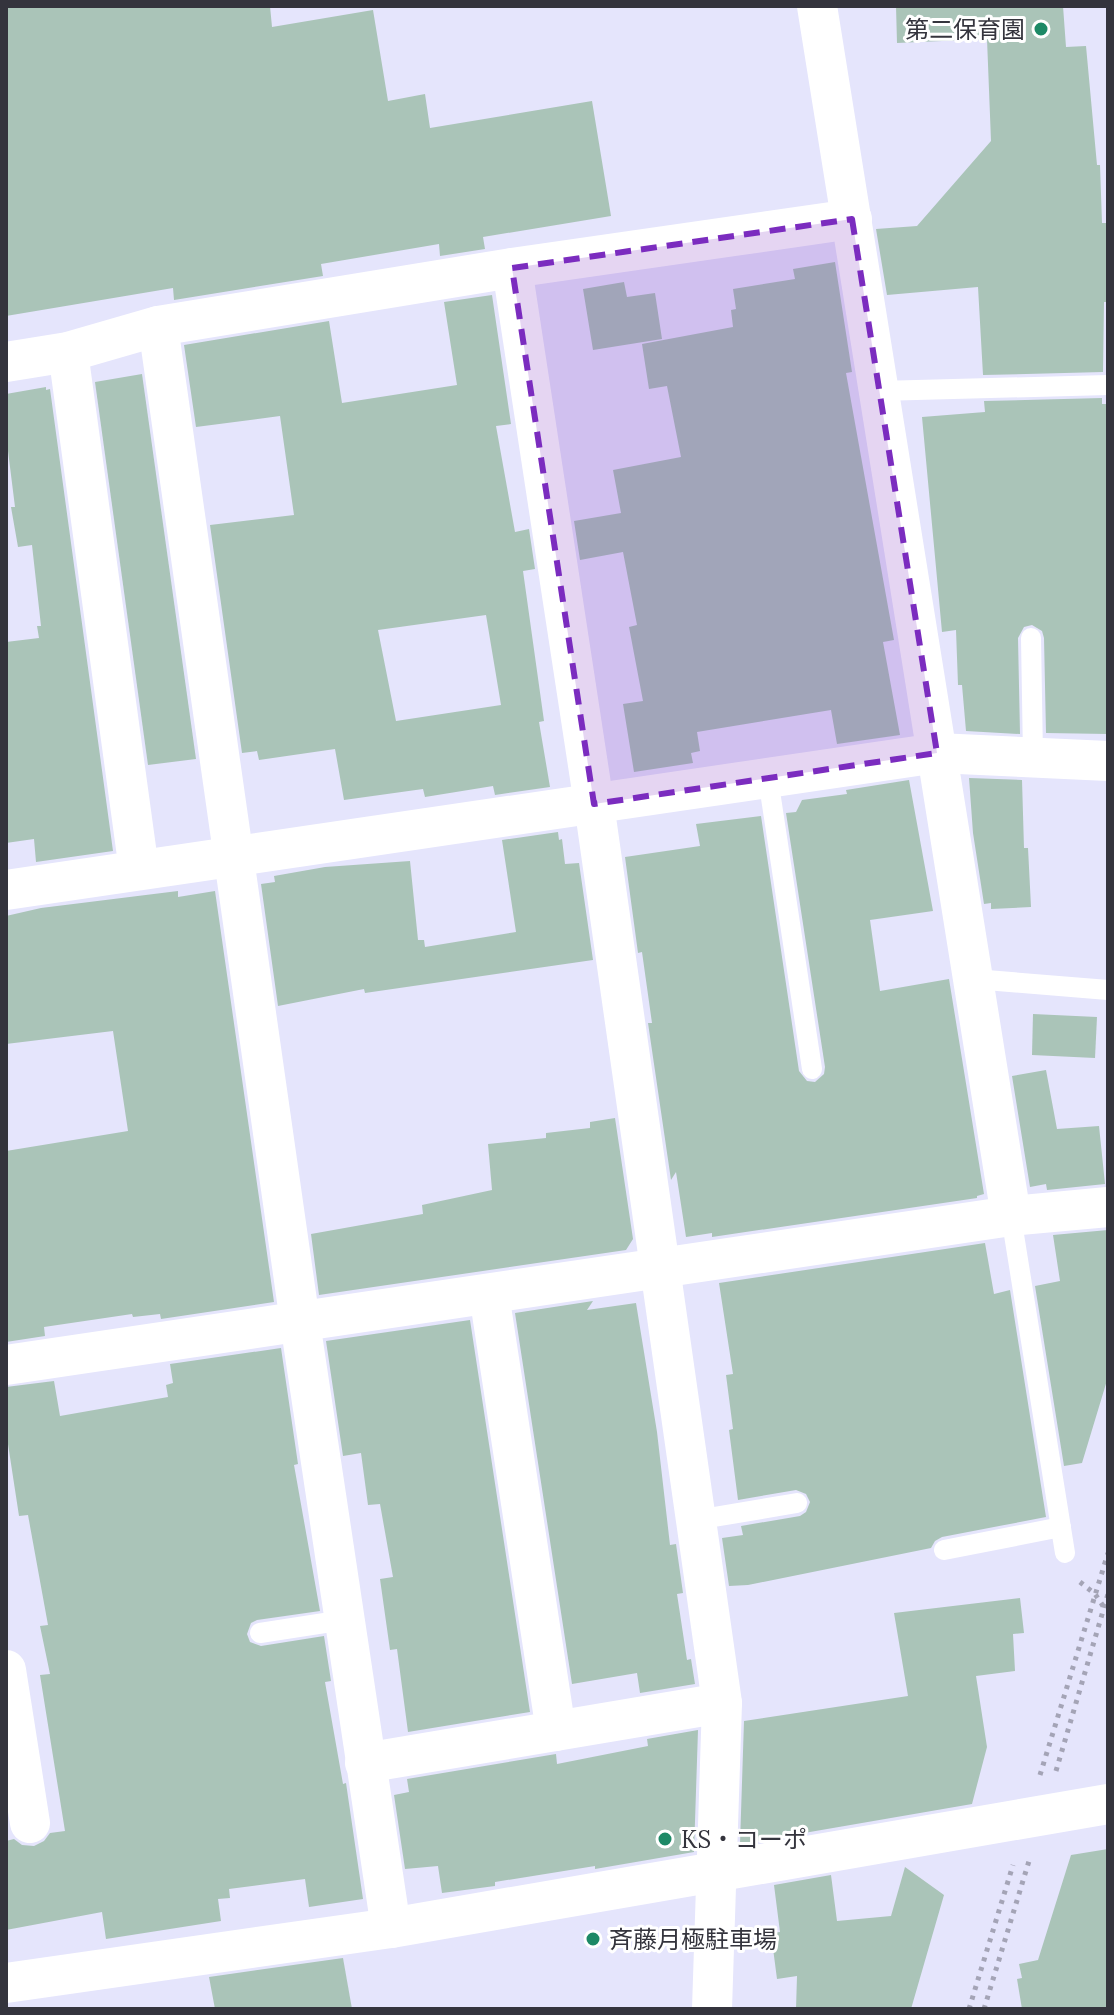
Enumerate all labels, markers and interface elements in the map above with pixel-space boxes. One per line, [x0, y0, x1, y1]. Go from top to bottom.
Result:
place label: 第二保育園 [905, 14, 1025, 45]
marker: 第二保育園 [1032, 20, 1050, 38]
place label: KS・コーポ [681, 1824, 807, 1855]
marker: KS・コーポ [656, 1830, 674, 1848]
place label: 斉藤月極駐車場 [609, 1924, 777, 1955]
marker: 斉藤月極駐車場 [584, 1930, 602, 1948]

